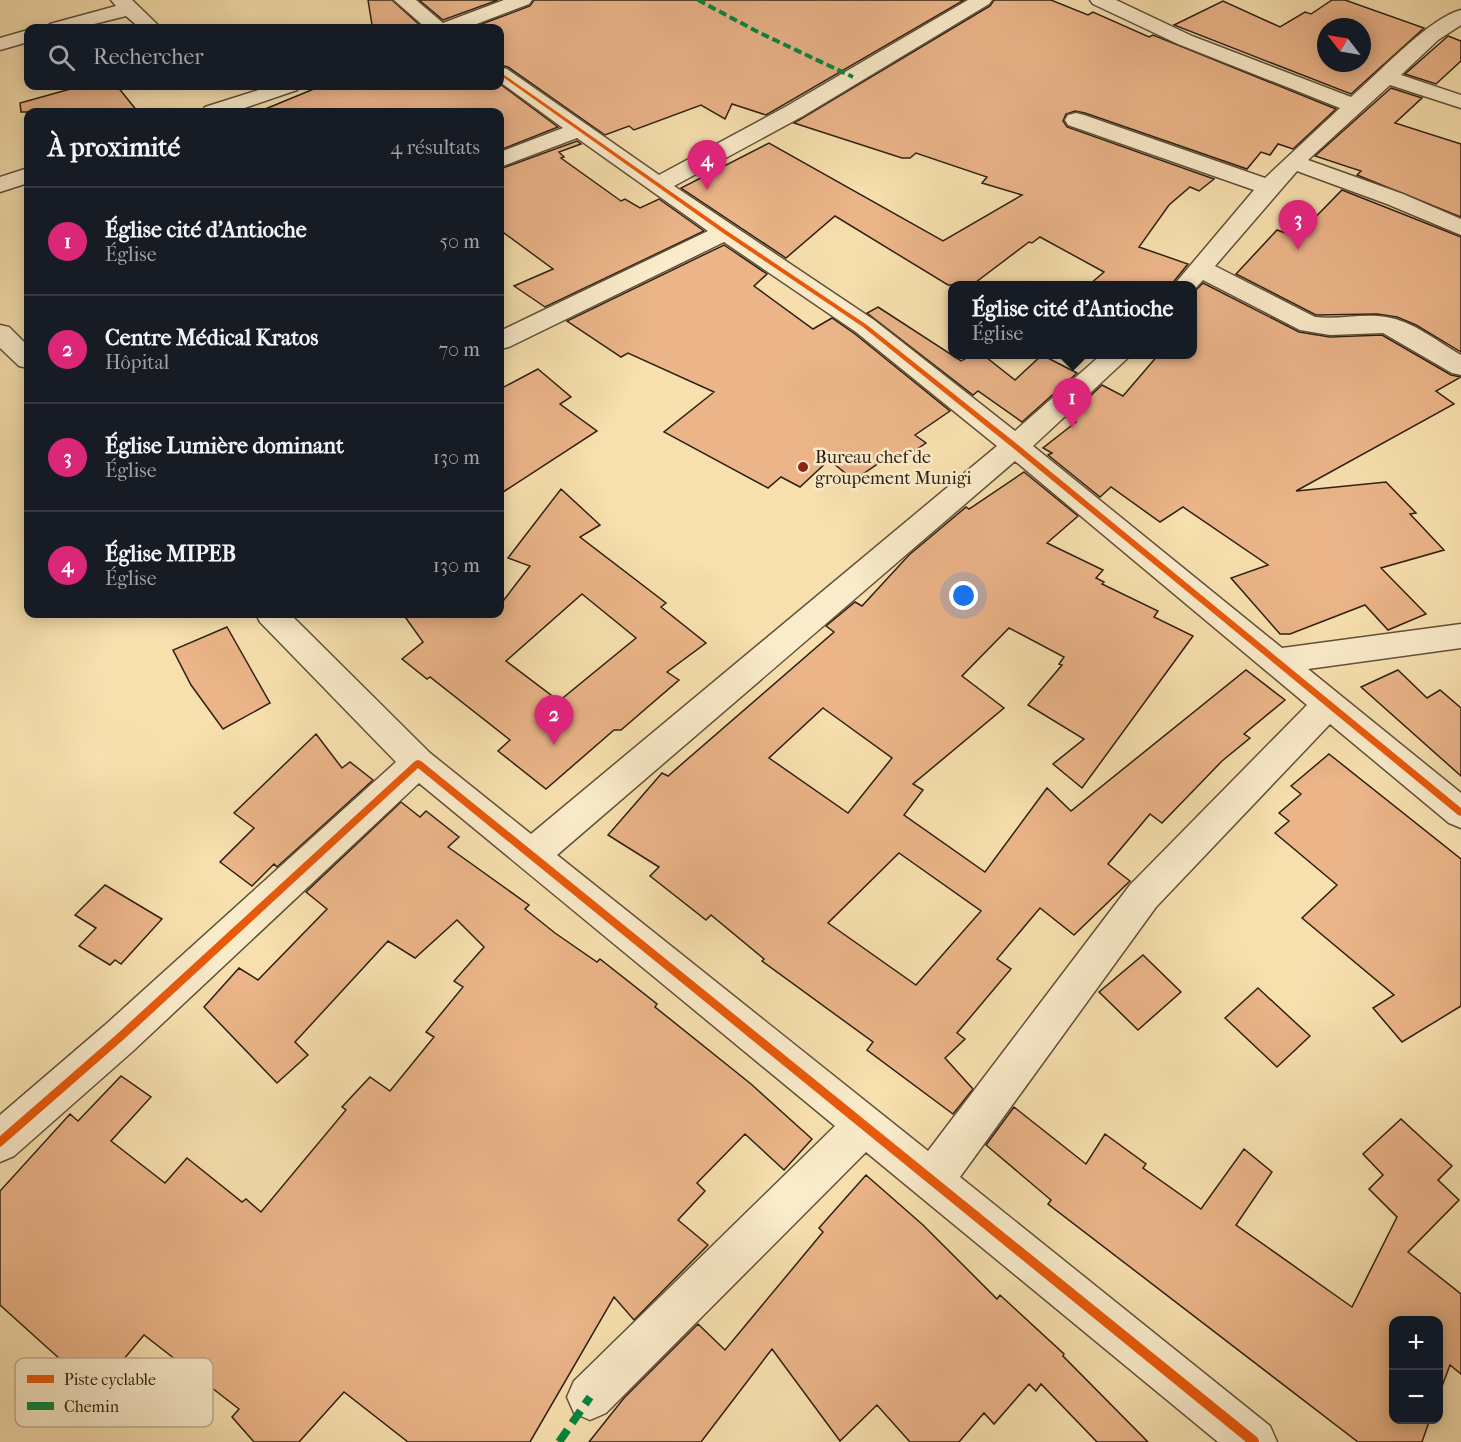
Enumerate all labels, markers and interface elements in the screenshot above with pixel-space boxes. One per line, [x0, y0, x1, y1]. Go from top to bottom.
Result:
north arrow [1317, 18, 1371, 72]
search box [24, 24, 504, 90]
icon: search [45, 41, 78, 74]
text: Rechercher [93, 44, 204, 70]
text: À proximité [48, 132, 180, 163]
text: 4 résultats [391, 136, 480, 159]
pin: 4 [688, 140, 726, 190]
pin: 3 [1278, 200, 1318, 250]
text: Église cité d'Antioche [105, 217, 307, 243]
text: 1 [64, 230, 71, 253]
text: 50 m [439, 230, 480, 253]
text: Église [105, 243, 157, 266]
popup [948, 281, 1197, 359]
text: Église cité d'Antioche [972, 296, 1173, 322]
text: Église [972, 322, 1023, 345]
text: Centre Médical Kratos [105, 325, 318, 351]
text: 2 [62, 338, 73, 361]
text: 70 m [438, 338, 480, 361]
text: Hôpital [105, 351, 169, 374]
pin: 1 [1052, 378, 1092, 428]
text: Église Lumière dominant [105, 433, 344, 459]
text: 3 [63, 446, 72, 469]
text: 130 m [433, 446, 480, 469]
place label: Bureau chef de groupement Munigi [815, 447, 972, 489]
text: Église [105, 459, 157, 482]
marker: Bureau chef de groupement Munigi [796, 460, 810, 474]
text: Église MIPEB [105, 541, 236, 567]
text: 4 [62, 554, 73, 577]
text: 130 m [433, 554, 480, 577]
text: Église [105, 567, 157, 590]
your location [949, 581, 978, 610]
pin: 2 [534, 696, 574, 745]
map controls [1389, 1316, 1443, 1424]
button: + [1389, 1316, 1443, 1370]
legend [15, 1358, 213, 1427]
text: Piste cyclable [64, 1370, 156, 1389]
button: − [1389, 1370, 1443, 1424]
text: Chemin [64, 1397, 120, 1416]

